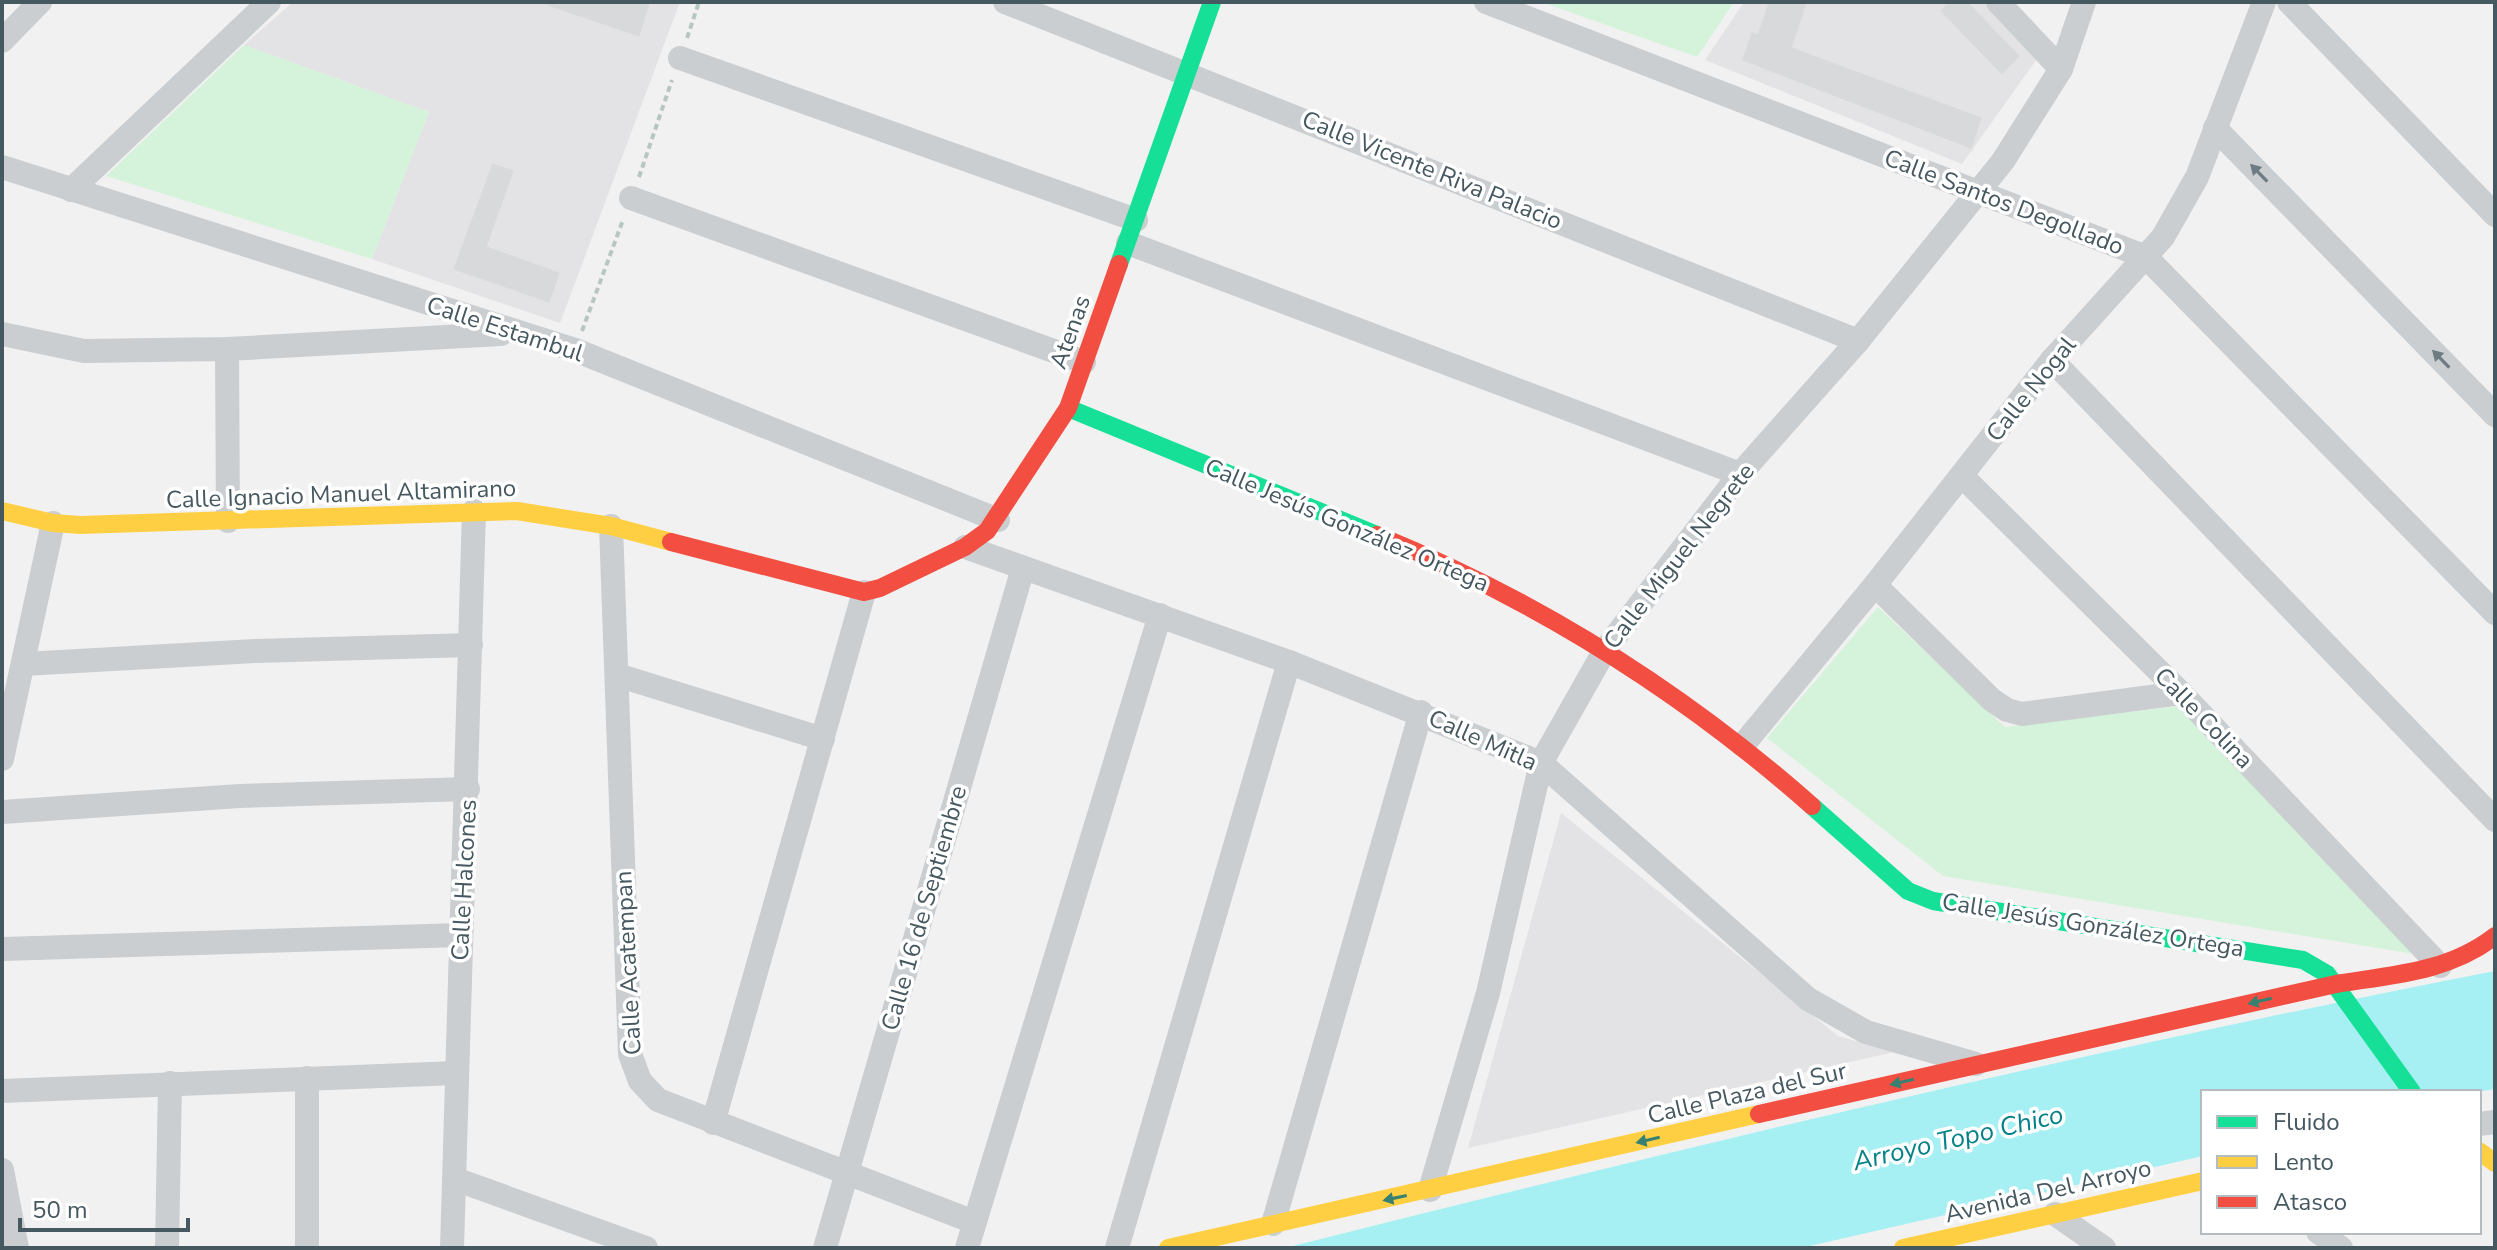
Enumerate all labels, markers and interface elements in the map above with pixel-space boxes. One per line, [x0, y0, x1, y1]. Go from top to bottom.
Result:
street label: Calle Vicente Riva Palacio [1297, 103, 1567, 237]
street label: Calle Santos Degollado [1880, 142, 2128, 262]
one-way arrow [2251, 164, 2269, 183]
street label: Calle Estambul [423, 289, 587, 369]
street label: Atenas [1042, 291, 1098, 373]
street label: Calle Nogal [1979, 330, 2083, 448]
one-way arrow [2432, 350, 2450, 369]
street label: Calle Jesús González Ortega [1200, 451, 1494, 599]
street label: Calle Miguel Negrete [1596, 456, 1762, 656]
street label: Calle Ignacio Manuel Altamirano [165, 472, 517, 516]
street label: Calle Colina [2148, 660, 2260, 776]
street label: Calle Mitla [1424, 702, 1542, 778]
street label: Calle 16 de Septiembre [874, 782, 974, 1034]
street label: Calle Halcones [444, 798, 484, 962]
street label: Calle Acatempan [607, 870, 649, 1056]
street label: Calle Jesús González Ortega [1940, 885, 2246, 965]
one-way arrow [2247, 995, 2272, 1008]
street label: Calle Plaza del Sur [1644, 1054, 1850, 1131]
one-way arrow [1889, 1076, 1914, 1089]
legend [2201, 1090, 2481, 1234]
water label: Arroyo Topo Chico [1848, 1097, 2067, 1179]
text: Fluido [2273, 1106, 2340, 1138]
one-way arrow [1636, 1134, 1661, 1147]
text: Lento [2273, 1146, 2334, 1178]
street label: Avenida Del Arroyo [1942, 1152, 2154, 1230]
scale bar [20, 1182, 188, 1232]
text: Atasco [2273, 1186, 2347, 1218]
one-way arrow [1382, 1192, 1407, 1204]
text: 50 m [32, 1194, 88, 1226]

